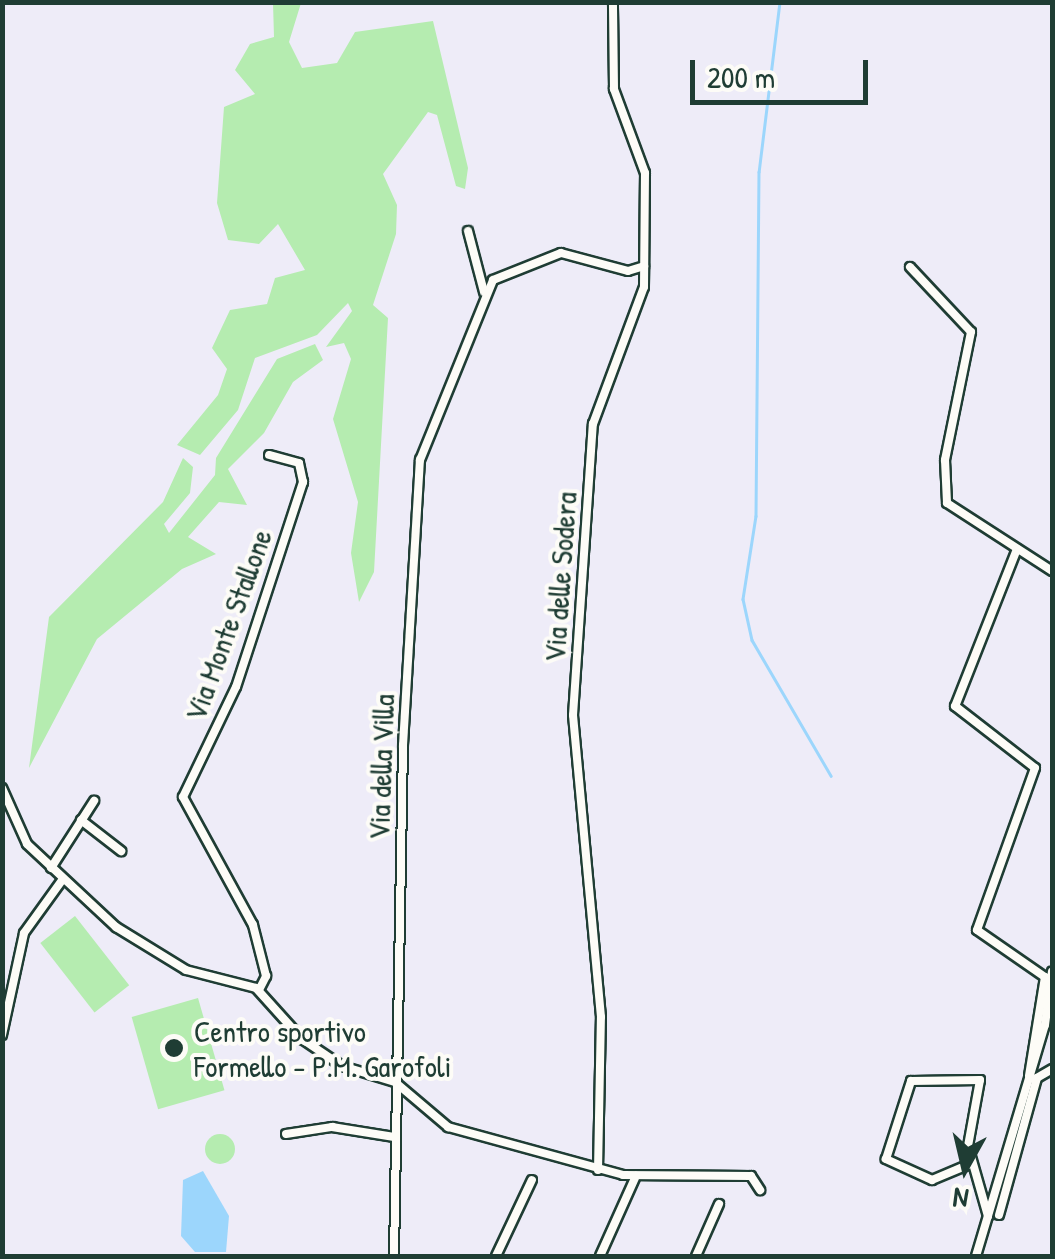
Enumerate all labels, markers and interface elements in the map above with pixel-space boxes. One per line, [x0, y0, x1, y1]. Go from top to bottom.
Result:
scale bar [695, 40, 872, 102]
text: 200 m [707, 57, 775, 97]
street label: Via delle Sodera [536, 491, 584, 663]
street label: Via Monte Stallone [177, 524, 279, 726]
street label: Via della Villa [360, 694, 402, 840]
place label: Centro sportivo Formello - P.M. Garofoli [194, 1013, 452, 1084]
marker: Centro sportivo Formello - P.M. Garofoli [163, 1037, 185, 1059]
north arrow [915, 1119, 1015, 1219]
text: N [951, 1179, 971, 1219]

